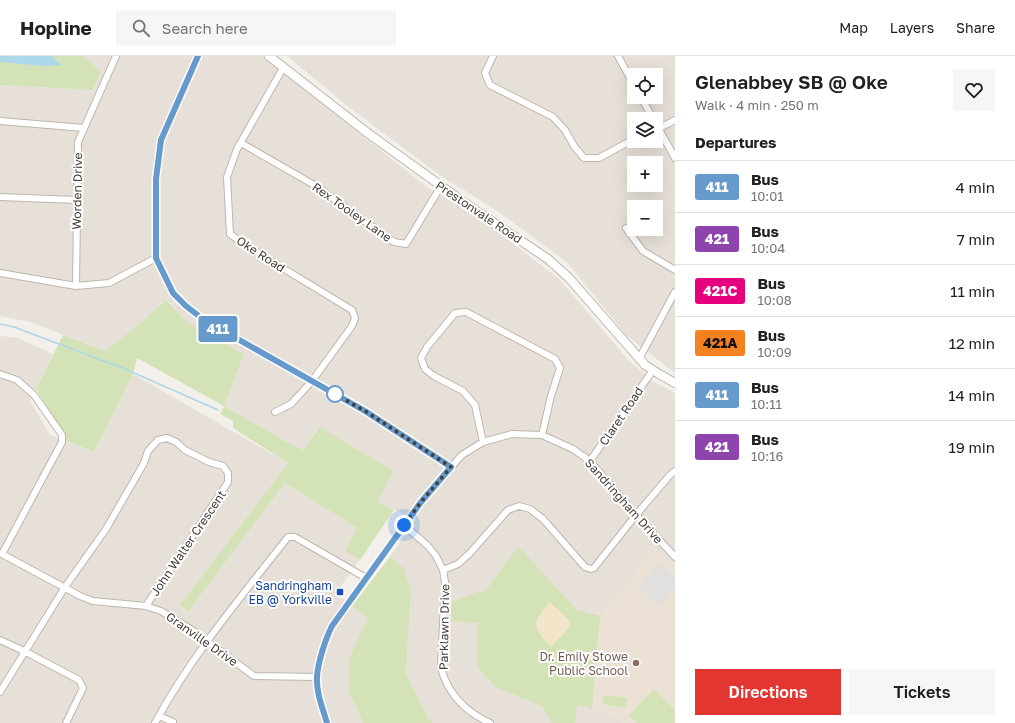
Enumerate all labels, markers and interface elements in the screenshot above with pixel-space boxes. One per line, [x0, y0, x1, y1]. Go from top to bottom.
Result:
search box [116, 10, 396, 46]
text: Hopline [20, 16, 92, 39]
icon: search [130, 17, 152, 39]
text: Search here [162, 19, 248, 37]
text: Map [839, 19, 868, 36]
text: Layers [890, 19, 934, 36]
text: Share [956, 19, 995, 36]
map controls [627, 68, 663, 236]
button: locate [627, 68, 663, 104]
button: heart [953, 69, 995, 111]
text: Glenabbey SB @ Oke [695, 70, 888, 93]
text: Walk · 4 min · 250 m [695, 97, 819, 113]
button: layers [627, 112, 663, 148]
text: Departures [695, 133, 776, 151]
street label: Worden Drive [69, 152, 85, 230]
button: + [627, 156, 663, 192]
text: Bus [751, 170, 779, 188]
street label: Prestonvale Road [433, 178, 525, 246]
text: 411 [705, 178, 729, 195]
text: 4 min [956, 178, 995, 196]
street label: Rex Tooley Lane [309, 179, 395, 245]
text: 10:01 [751, 188, 784, 204]
button: − [627, 200, 663, 236]
text: Bus [751, 222, 779, 240]
text: 421 [705, 230, 729, 247]
text: 7 min [957, 230, 995, 248]
street label: Oke Road [234, 233, 288, 275]
text: 10:04 [751, 240, 785, 256]
text: Bus [757, 274, 785, 292]
text: 421C [703, 282, 737, 299]
text: 11 min [950, 282, 995, 300]
text: 10:08 [757, 292, 792, 308]
line badge: 411 [195, 316, 241, 342]
text: 411 [206, 320, 230, 337]
text: Bus [757, 326, 785, 344]
text: 421A [703, 334, 737, 351]
text: 12 min [949, 334, 995, 352]
text: 10:09 [757, 344, 792, 360]
text: Bus [751, 378, 779, 396]
street label: Claret Road [596, 384, 646, 448]
unlabelled marker [326, 385, 344, 403]
text: 411 [705, 386, 729, 403]
text: 14 min [948, 386, 995, 404]
text: 10:11 [751, 396, 782, 412]
text: Bus [751, 430, 779, 448]
text: 421 [705, 438, 729, 455]
text: 19 min [948, 438, 995, 456]
text: 10:16 [751, 448, 783, 464]
street label: Sandringham Drive [582, 455, 666, 547]
street label: John Walter Crescent [147, 487, 229, 599]
your location [394, 515, 414, 535]
place label: Sandringham EB @ Yorkville [248, 578, 332, 607]
street label: Parklawn Drive [436, 584, 452, 670]
marker: Sandringham EB @ Yorkville [335, 587, 345, 597]
street label: Granville Drive [163, 609, 241, 669]
place label: Dr. Emily Stowe Public School [539, 649, 628, 678]
marker: Dr. Emily Stowe Public School [631, 658, 641, 668]
button: Directions [695, 669, 841, 715]
button: Tickets [849, 669, 995, 715]

